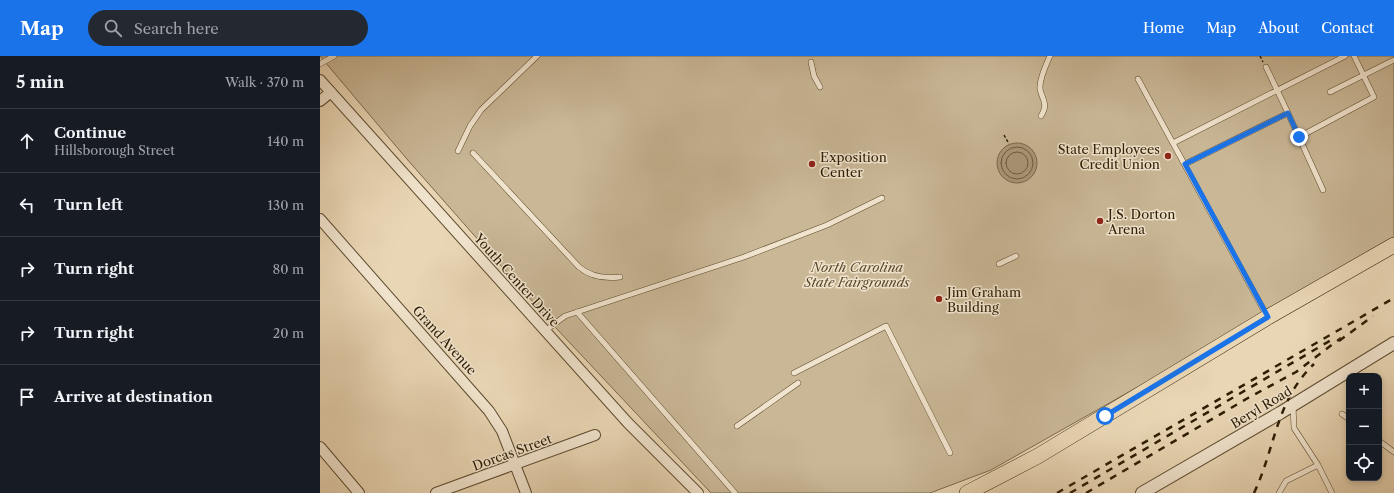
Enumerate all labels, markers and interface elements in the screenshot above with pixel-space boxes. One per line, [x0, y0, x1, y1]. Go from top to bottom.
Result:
search box [88, 10, 368, 46]
text: Map [20, 17, 64, 40]
icon: search [102, 17, 124, 39]
text: Search here [134, 19, 219, 38]
text: Home [1143, 19, 1184, 37]
text: Map [1206, 19, 1236, 37]
text: About [1258, 19, 1299, 37]
text: Contact [1321, 19, 1374, 37]
text: 5 min [16, 72, 64, 92]
text: Walk · 370 m [225, 74, 304, 90]
text: Continue [54, 123, 126, 142]
route end [1290, 128, 1308, 146]
icon: ahead [16, 130, 38, 152]
text: 140 m [267, 133, 304, 149]
place label: State Employees Credit Union [1058, 141, 1160, 172]
text: Hillsborough Street [54, 142, 175, 158]
place label: Exposition Center [820, 149, 887, 180]
marker: State Employees Credit Union [1163, 151, 1173, 161]
marker: Exposition Center [807, 159, 817, 169]
icon: left [16, 194, 38, 216]
text: Turn left [54, 195, 123, 214]
text: 130 m [268, 197, 304, 213]
place label: J.S. Dorton Arena [1106, 206, 1175, 237]
marker: J.S. Dorton Arena [1095, 216, 1105, 226]
street label: Youth Center Drive [470, 229, 563, 330]
icon: right [16, 258, 38, 280]
text: Turn right [54, 259, 134, 278]
park label: North Carolina State Fairgrounds [803, 259, 910, 290]
text: 80 m [272, 261, 304, 277]
place label: Jim Graham Building [945, 284, 1021, 315]
marker: Jim Graham Building [934, 294, 944, 304]
street label: Grand Avenue [410, 302, 480, 378]
icon: right [16, 322, 38, 344]
text: Turn right [54, 323, 134, 342]
text: 20 m [273, 325, 304, 341]
map controls [1346, 373, 1382, 481]
button: + [1346, 373, 1382, 409]
street label: Beryl Road [1228, 382, 1295, 431]
icon: arrive [16, 386, 38, 408]
text: Arrive at destination [54, 387, 213, 406]
route start [1096, 407, 1114, 425]
button: − [1346, 409, 1382, 445]
street label: Dorcas Street [470, 430, 554, 474]
button: locate [1346, 445, 1382, 481]

